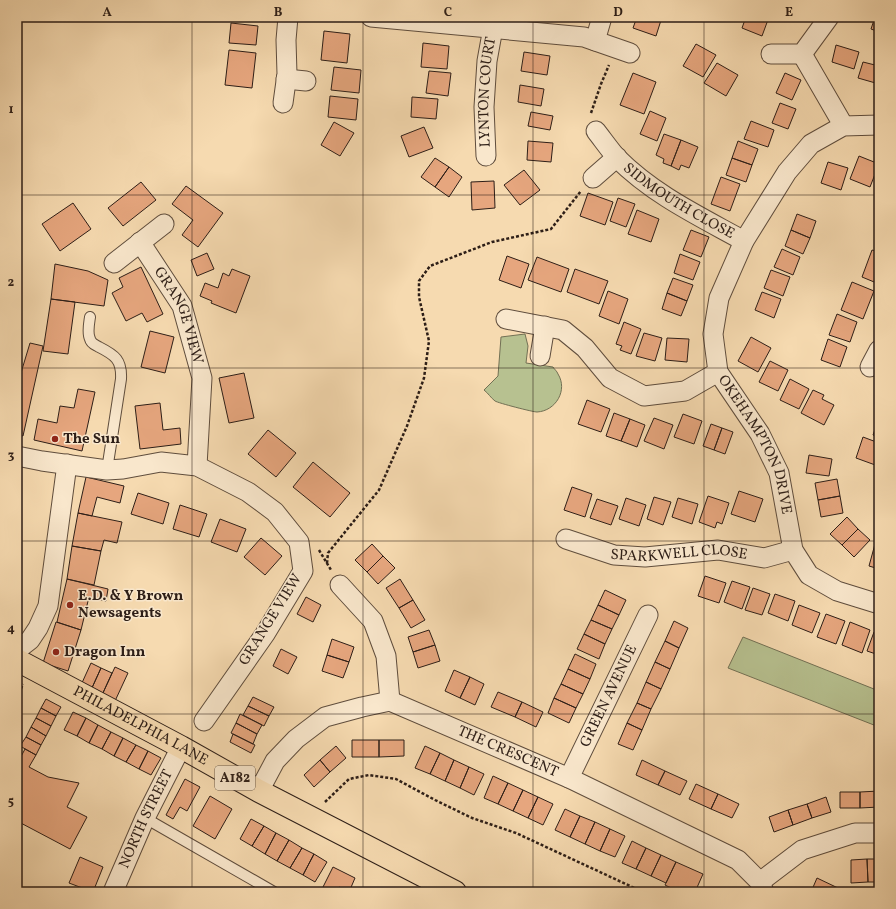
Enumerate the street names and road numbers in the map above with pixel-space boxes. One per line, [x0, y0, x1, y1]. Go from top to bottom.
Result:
street label: LYNTON COURT [473, 35, 502, 148]
street label: SIDMOUTH CLOSE [618, 158, 738, 244]
street label: GRANGE VIEW [149, 263, 208, 366]
street label: OKEHAMPTON DRIVE [713, 371, 797, 516]
street label: SPARKWELL CLOSE [610, 539, 749, 568]
street label: GRANGE VIEW [234, 570, 308, 670]
street label: GREEN AVENUE [575, 641, 642, 751]
street label: PHILADELPHIA LANE [69, 681, 212, 771]
street label: THE CRESCENT [454, 721, 562, 783]
street label: NORTH STREET [114, 766, 178, 872]
road number: A182 [215, 766, 255, 790]

